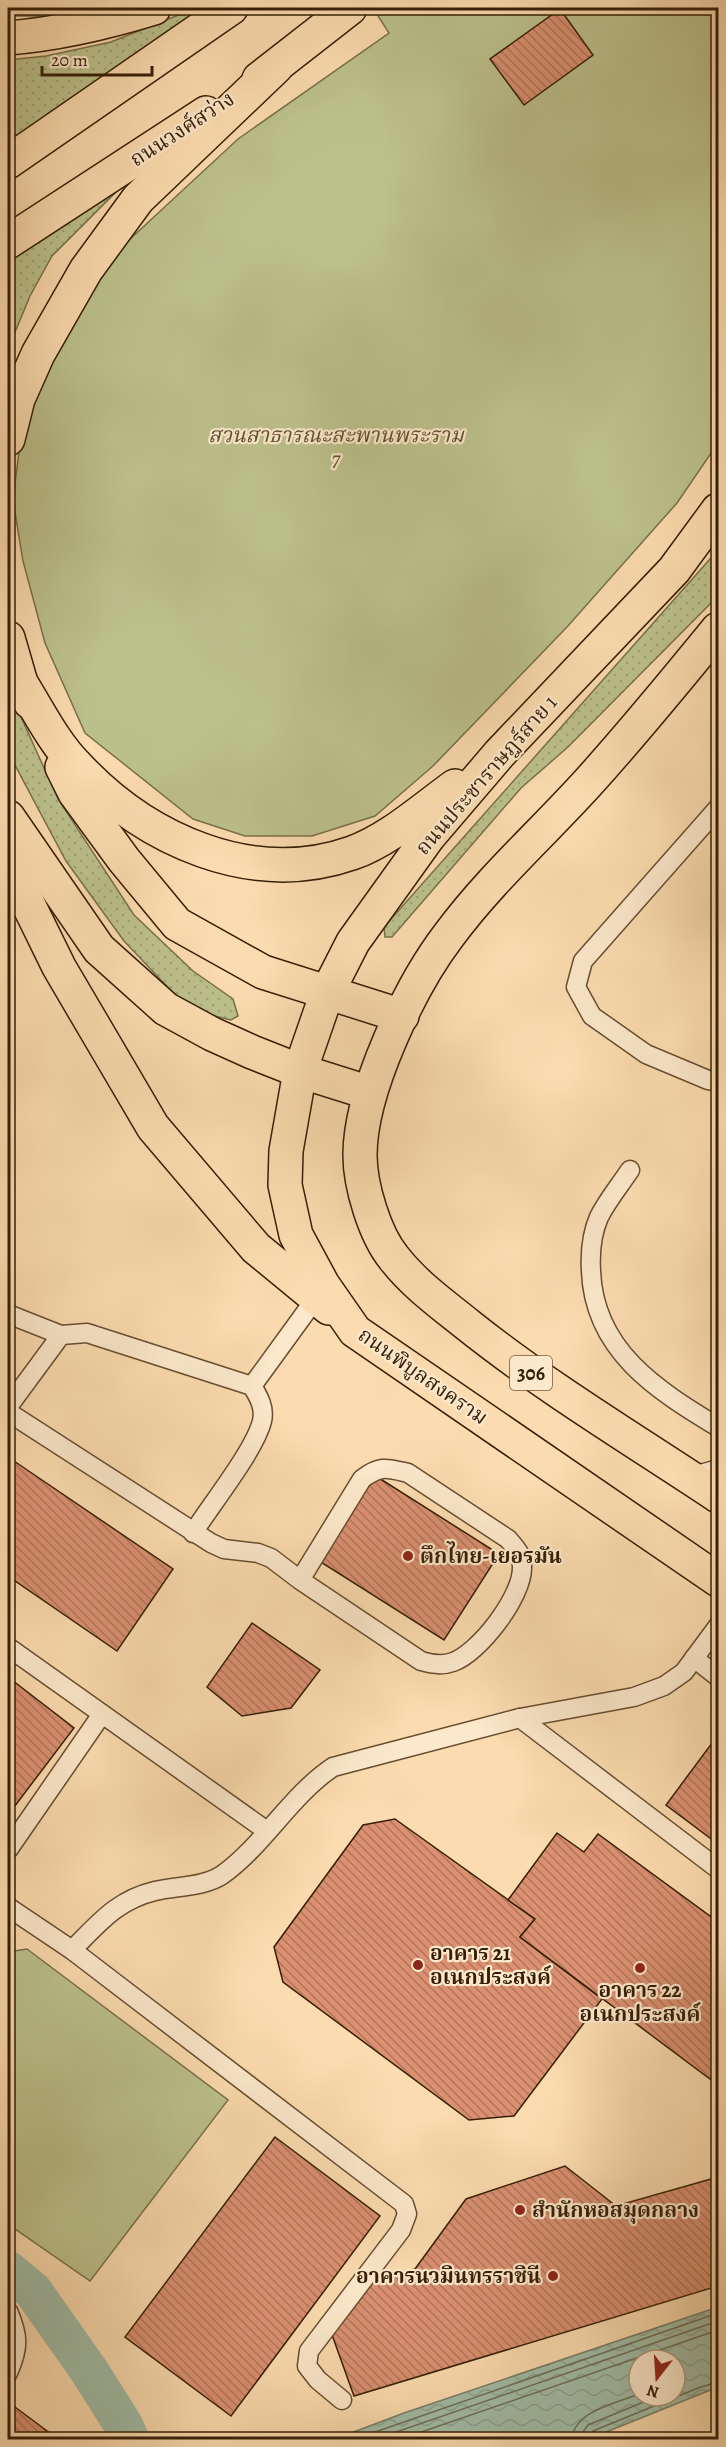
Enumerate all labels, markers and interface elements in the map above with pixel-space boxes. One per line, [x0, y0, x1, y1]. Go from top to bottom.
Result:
scale bar [42, 39, 152, 77]
text: 20 m [51, 48, 88, 72]
street label: ถนนวงศ์สว่าง [124, 85, 240, 173]
park label: สวนสาธารณะสะพานพระราม 7 [208, 421, 465, 473]
street label: ถนนประชาราษฎร์สาย 1 [409, 689, 563, 861]
street label: ถนนพิบูลสงคราม [352, 1321, 494, 1431]
road number: 306 [510, 1356, 552, 1390]
place label: ตึกไทย-เยอรมัน [420, 1541, 562, 1570]
marker: ตึกไทย-เยอรมัน [401, 1549, 415, 1563]
place label: อาคาร 21 อเนกประสงค์ [430, 1939, 552, 1991]
marker: อาคาร 21 อเนกประสงค์ [411, 1958, 425, 1972]
marker: อาคาร 22 อเนกประสงค์ [633, 1961, 647, 1975]
place label: อาคาร 22 อเนกประสงค์ [580, 1976, 701, 2028]
place label: สำนักหอสมุดกลาง [532, 2196, 699, 2224]
marker: สำนักหอสมุดกลาง [513, 2203, 527, 2217]
place label: อาคารนวมินทรราชินี [356, 2262, 541, 2290]
marker: อาคารนวมินทรราชินี [546, 2269, 560, 2283]
north arrow [627, 2348, 687, 2408]
text: N [644, 2379, 662, 2404]

